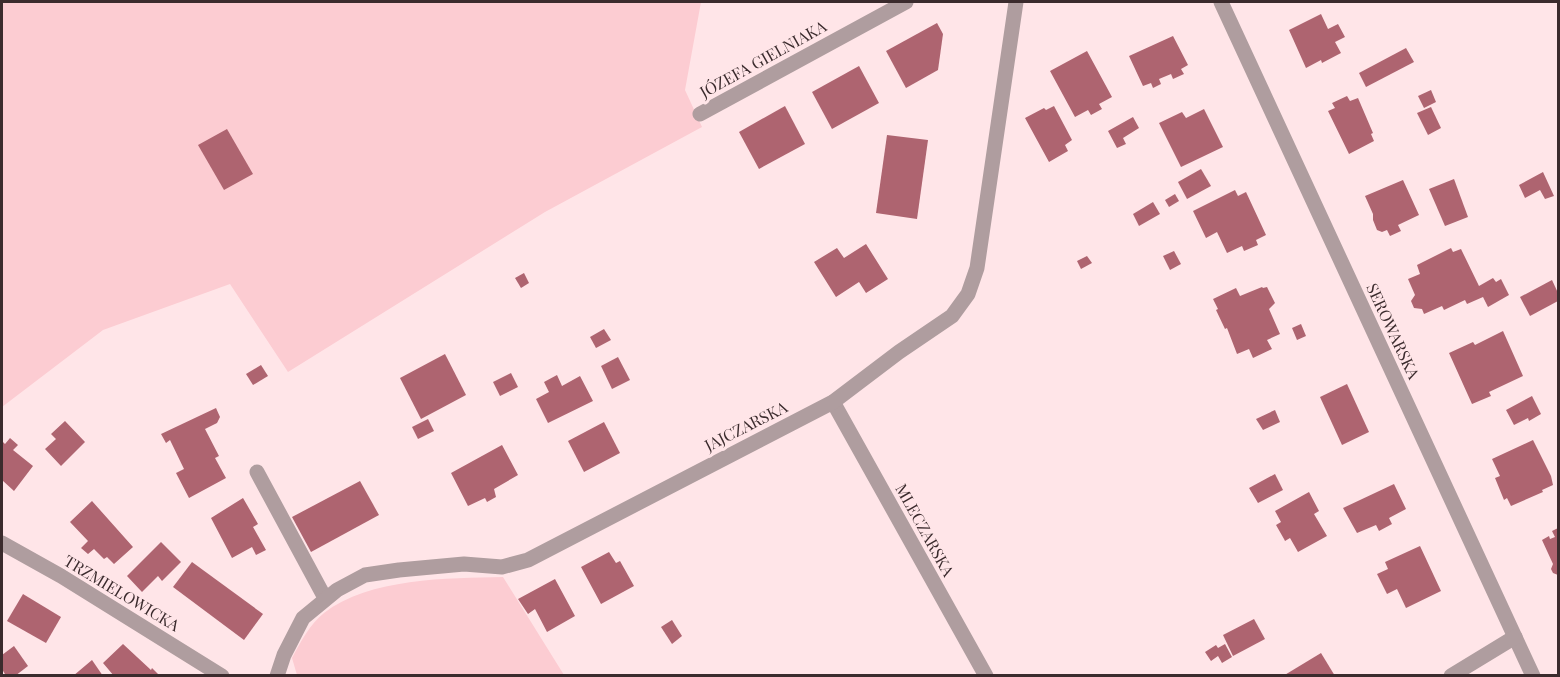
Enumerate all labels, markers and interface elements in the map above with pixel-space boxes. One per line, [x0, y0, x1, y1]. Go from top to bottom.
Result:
street label: JÓZEFA GIELNIAKA [695, 15, 831, 103]
street label: SEROWARSKA [1362, 280, 1425, 383]
street label: JAJCZARSKA [700, 395, 791, 456]
street label: MLECZARSKA [891, 480, 960, 581]
street label: TRZMIELOWICKA [61, 550, 185, 636]

